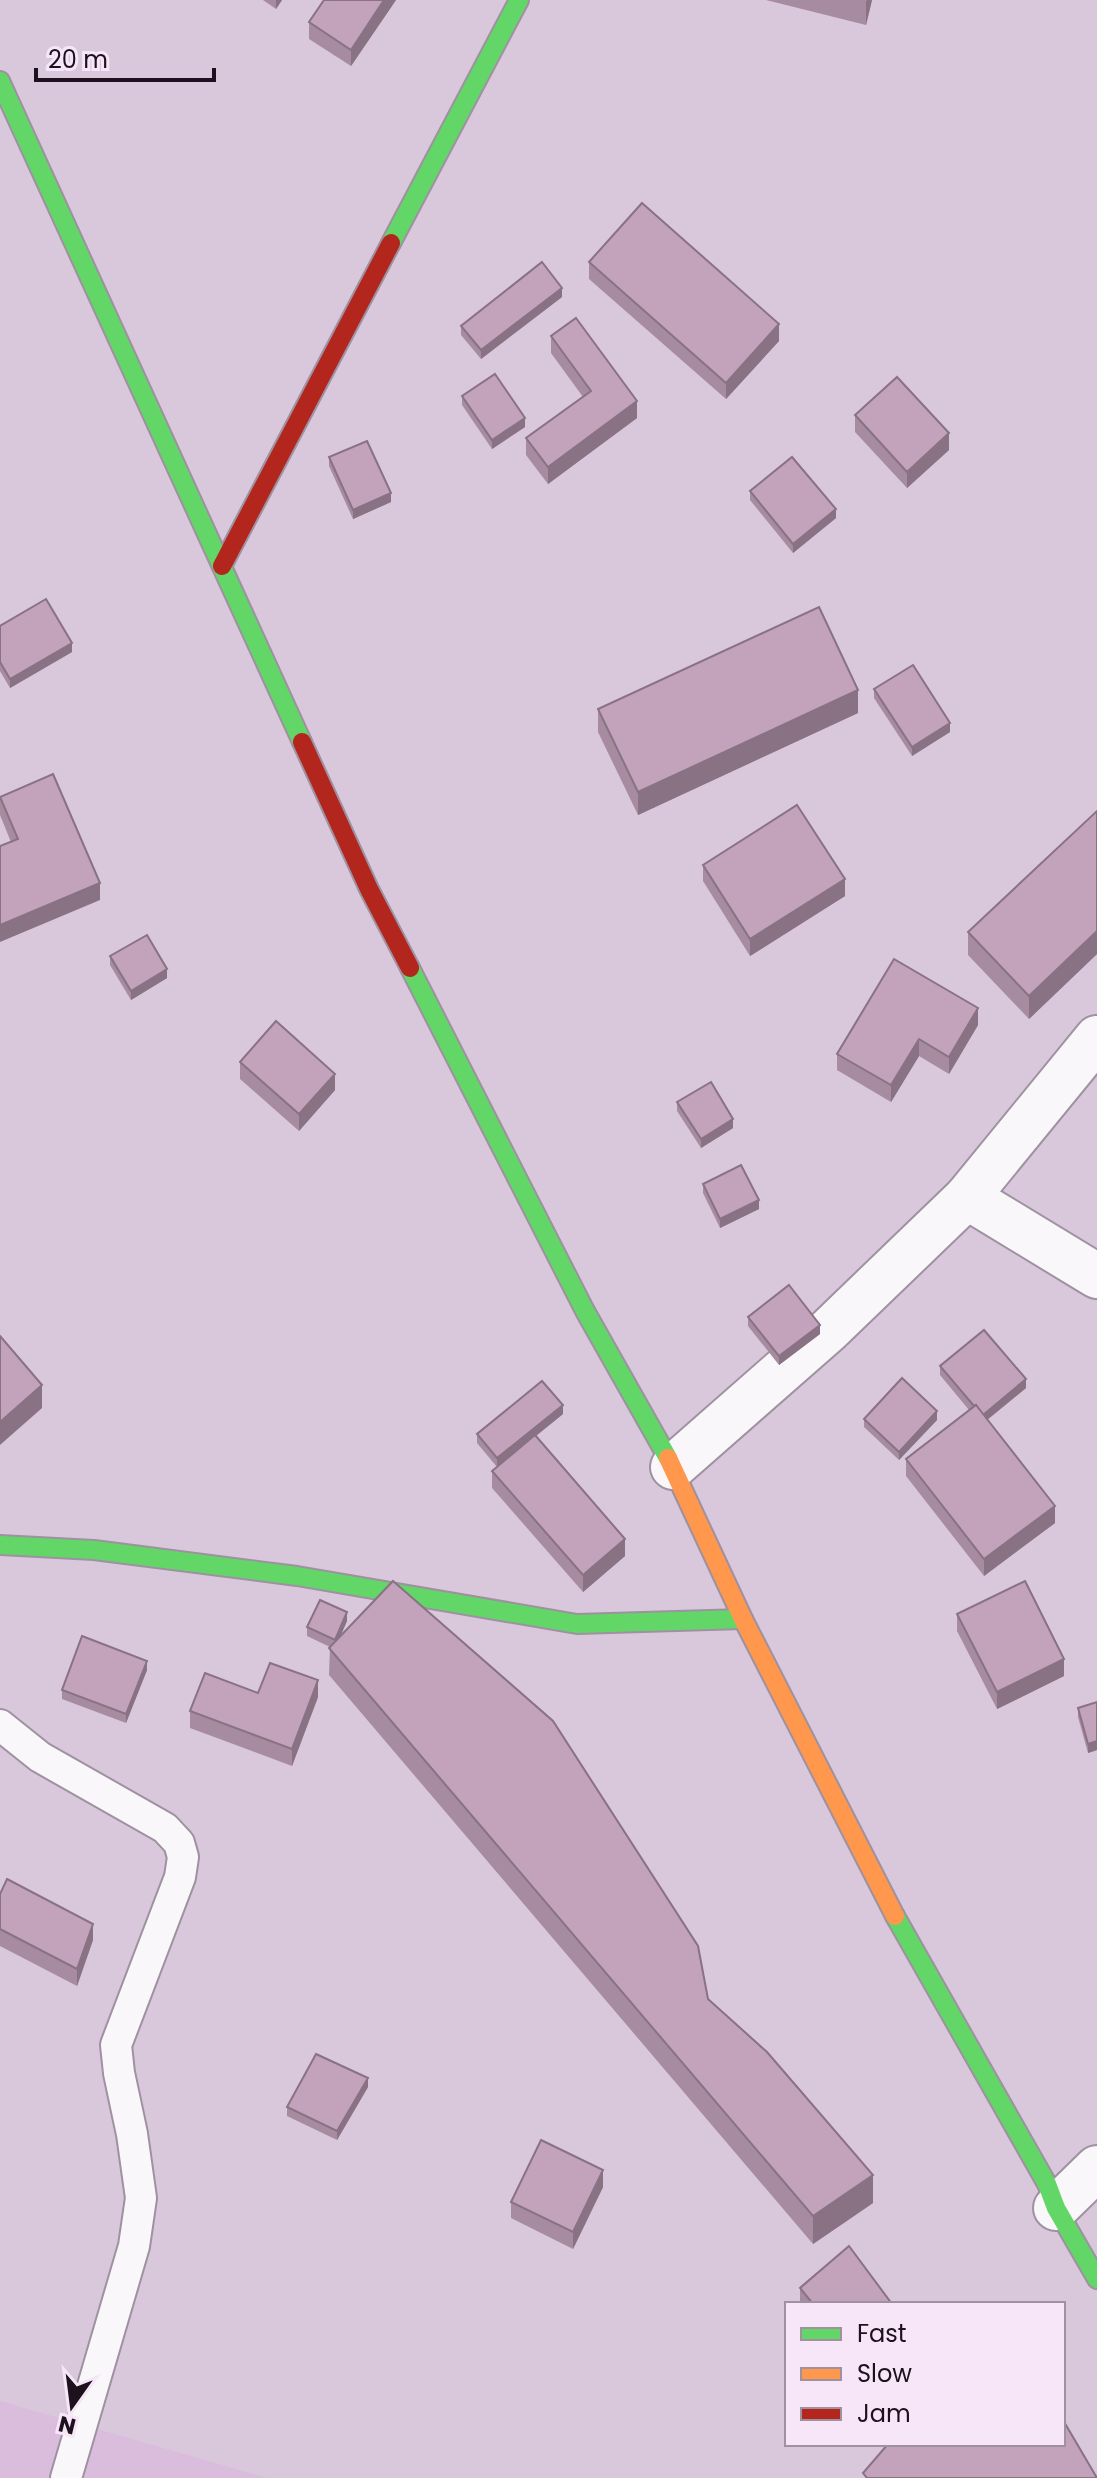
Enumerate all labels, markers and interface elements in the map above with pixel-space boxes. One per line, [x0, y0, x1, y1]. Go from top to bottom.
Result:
scale bar [36, 32, 214, 82]
text: 20 m [48, 43, 108, 76]
legend [785, 2302, 1065, 2446]
text: Fast [857, 2317, 907, 2350]
text: Slow [857, 2357, 912, 2390]
north arrow [32, 2366, 112, 2446]
text: Jam [857, 2397, 911, 2430]
text: N [56, 2408, 79, 2442]

